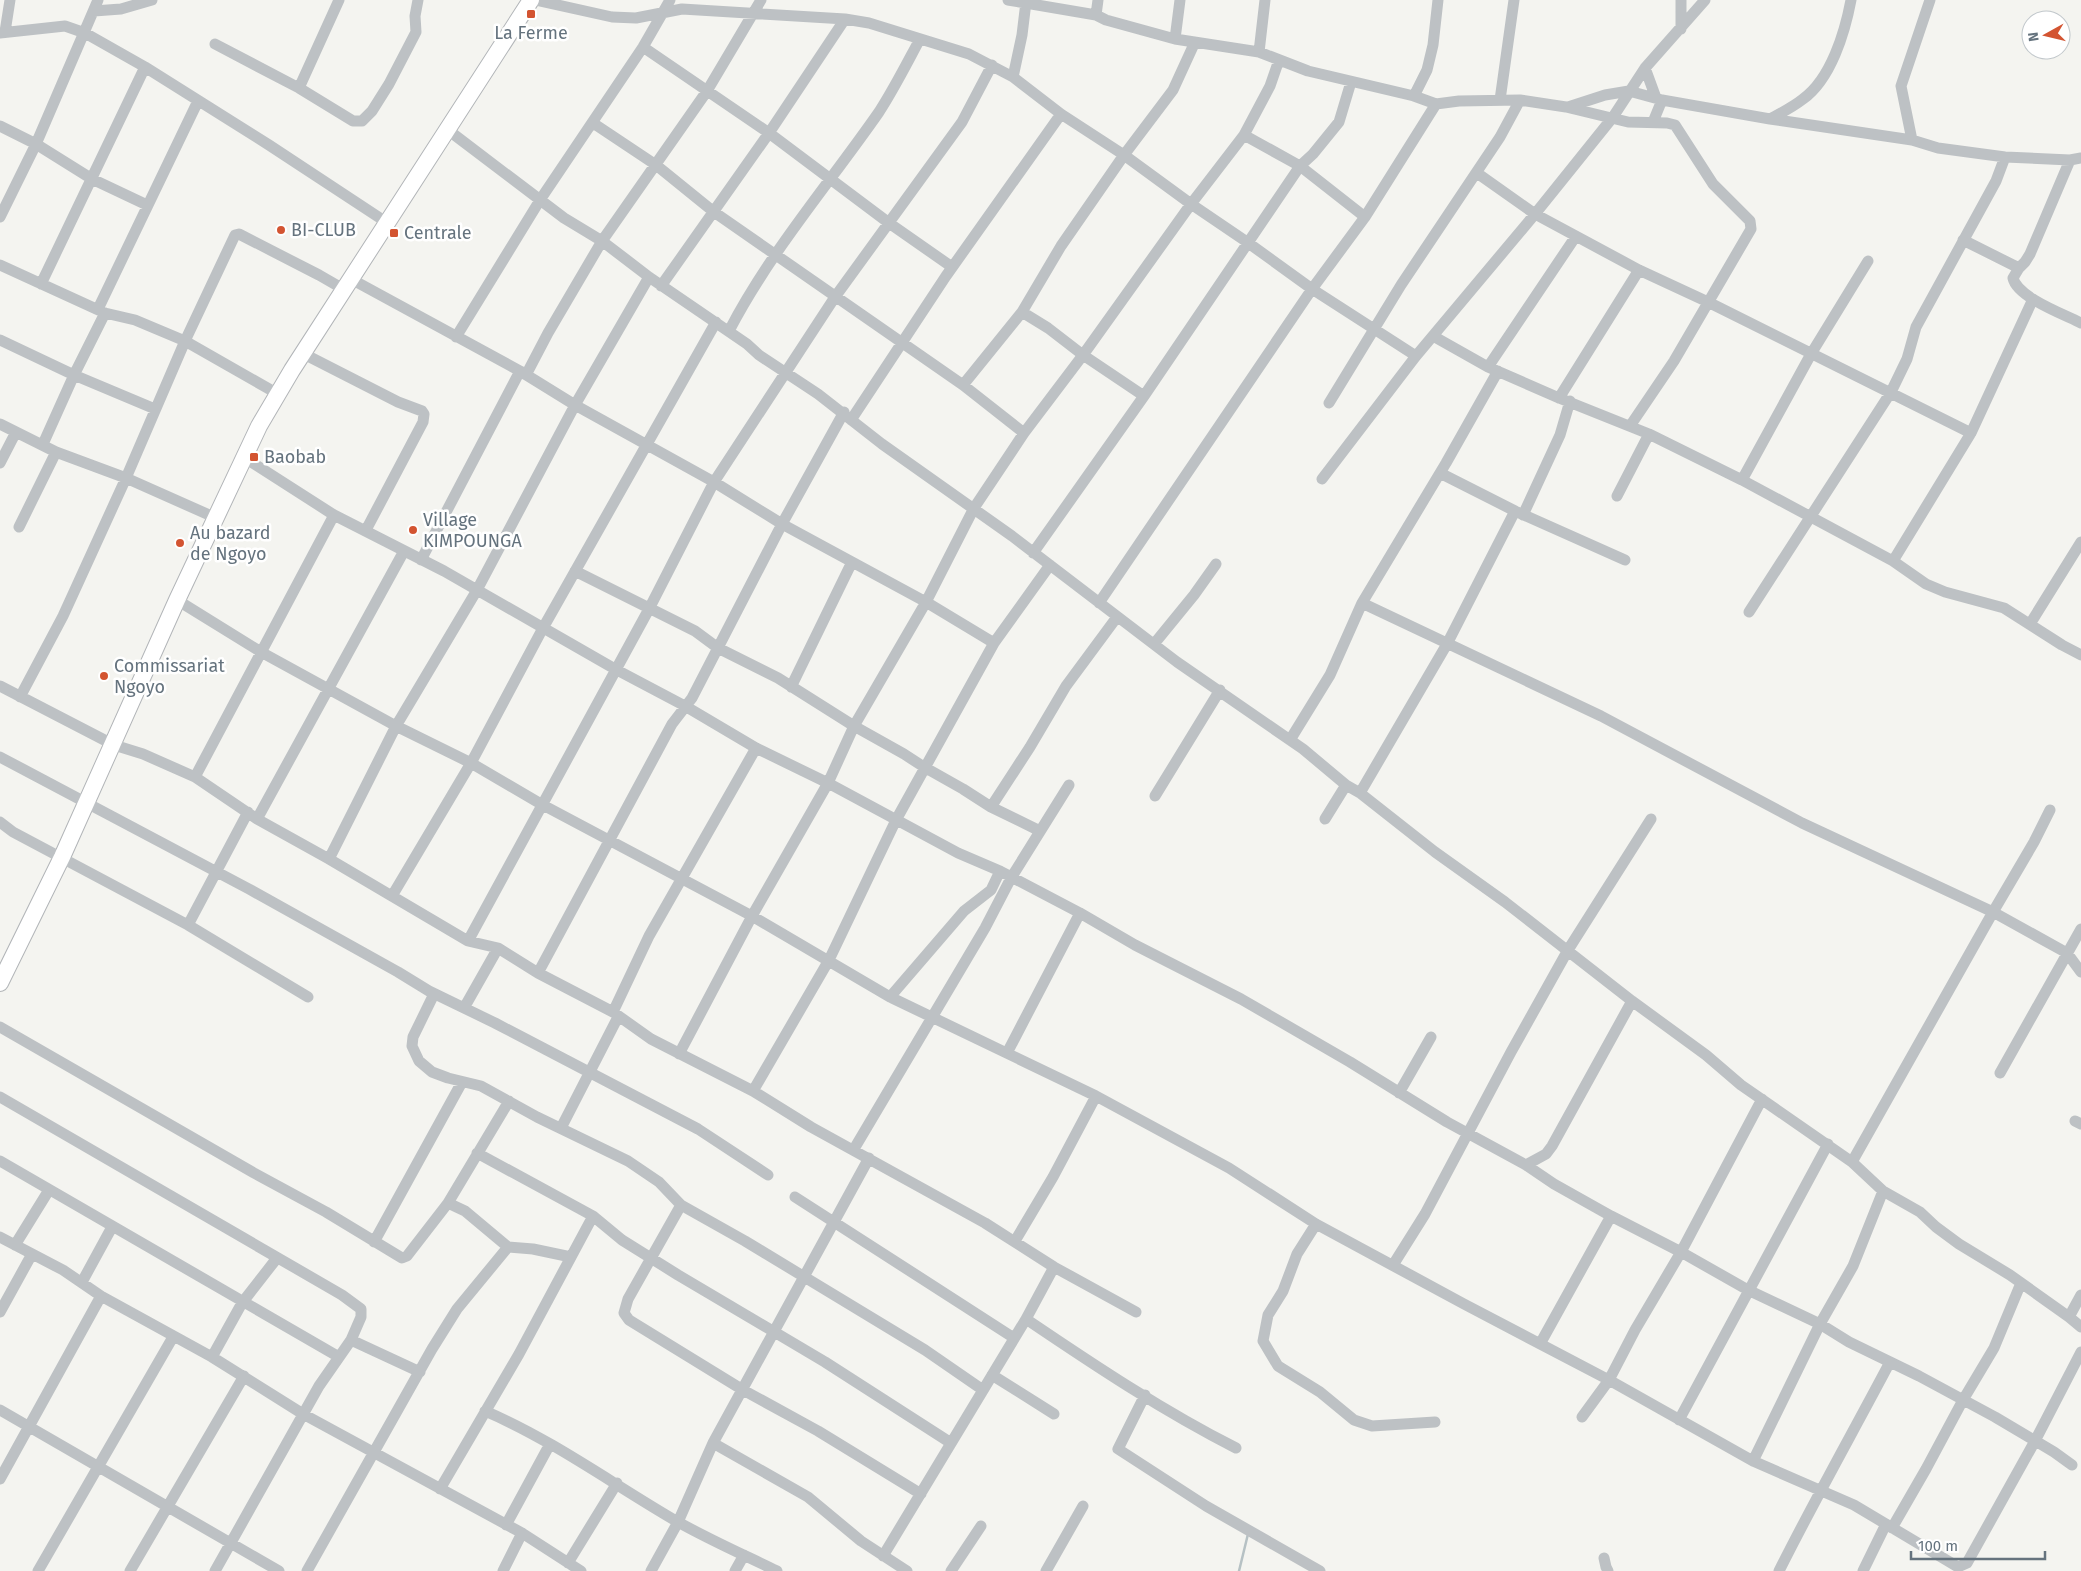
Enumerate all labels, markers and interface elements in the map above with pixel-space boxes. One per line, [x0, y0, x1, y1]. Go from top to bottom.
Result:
marker: La Ferme [525, 8, 537, 20]
north arrow [2021, 10, 2071, 60]
place label: La Ferme [494, 22, 568, 44]
text: N [2025, 31, 2043, 43]
place label: BI-CLUB [291, 219, 356, 241]
place label: Centrale [404, 222, 472, 244]
marker: BI-CLUB [275, 224, 287, 236]
marker: Centrale [388, 227, 400, 239]
place label: Baobab [264, 446, 326, 468]
marker: Baobab [248, 451, 260, 463]
place label: Village KIMPOUNGA [423, 509, 522, 552]
place label: Au bazard de Ngoyo [190, 522, 270, 565]
marker: Village KIMPOUNGA [407, 524, 419, 536]
marker: Au bazard de Ngoyo [174, 537, 186, 549]
place label: Commissariat Ngoyo [114, 655, 225, 698]
marker: Commissariat Ngoyo [98, 670, 110, 682]
scale bar [1911, 1528, 2045, 1560]
text: 100 m [1918, 1537, 1958, 1555]

